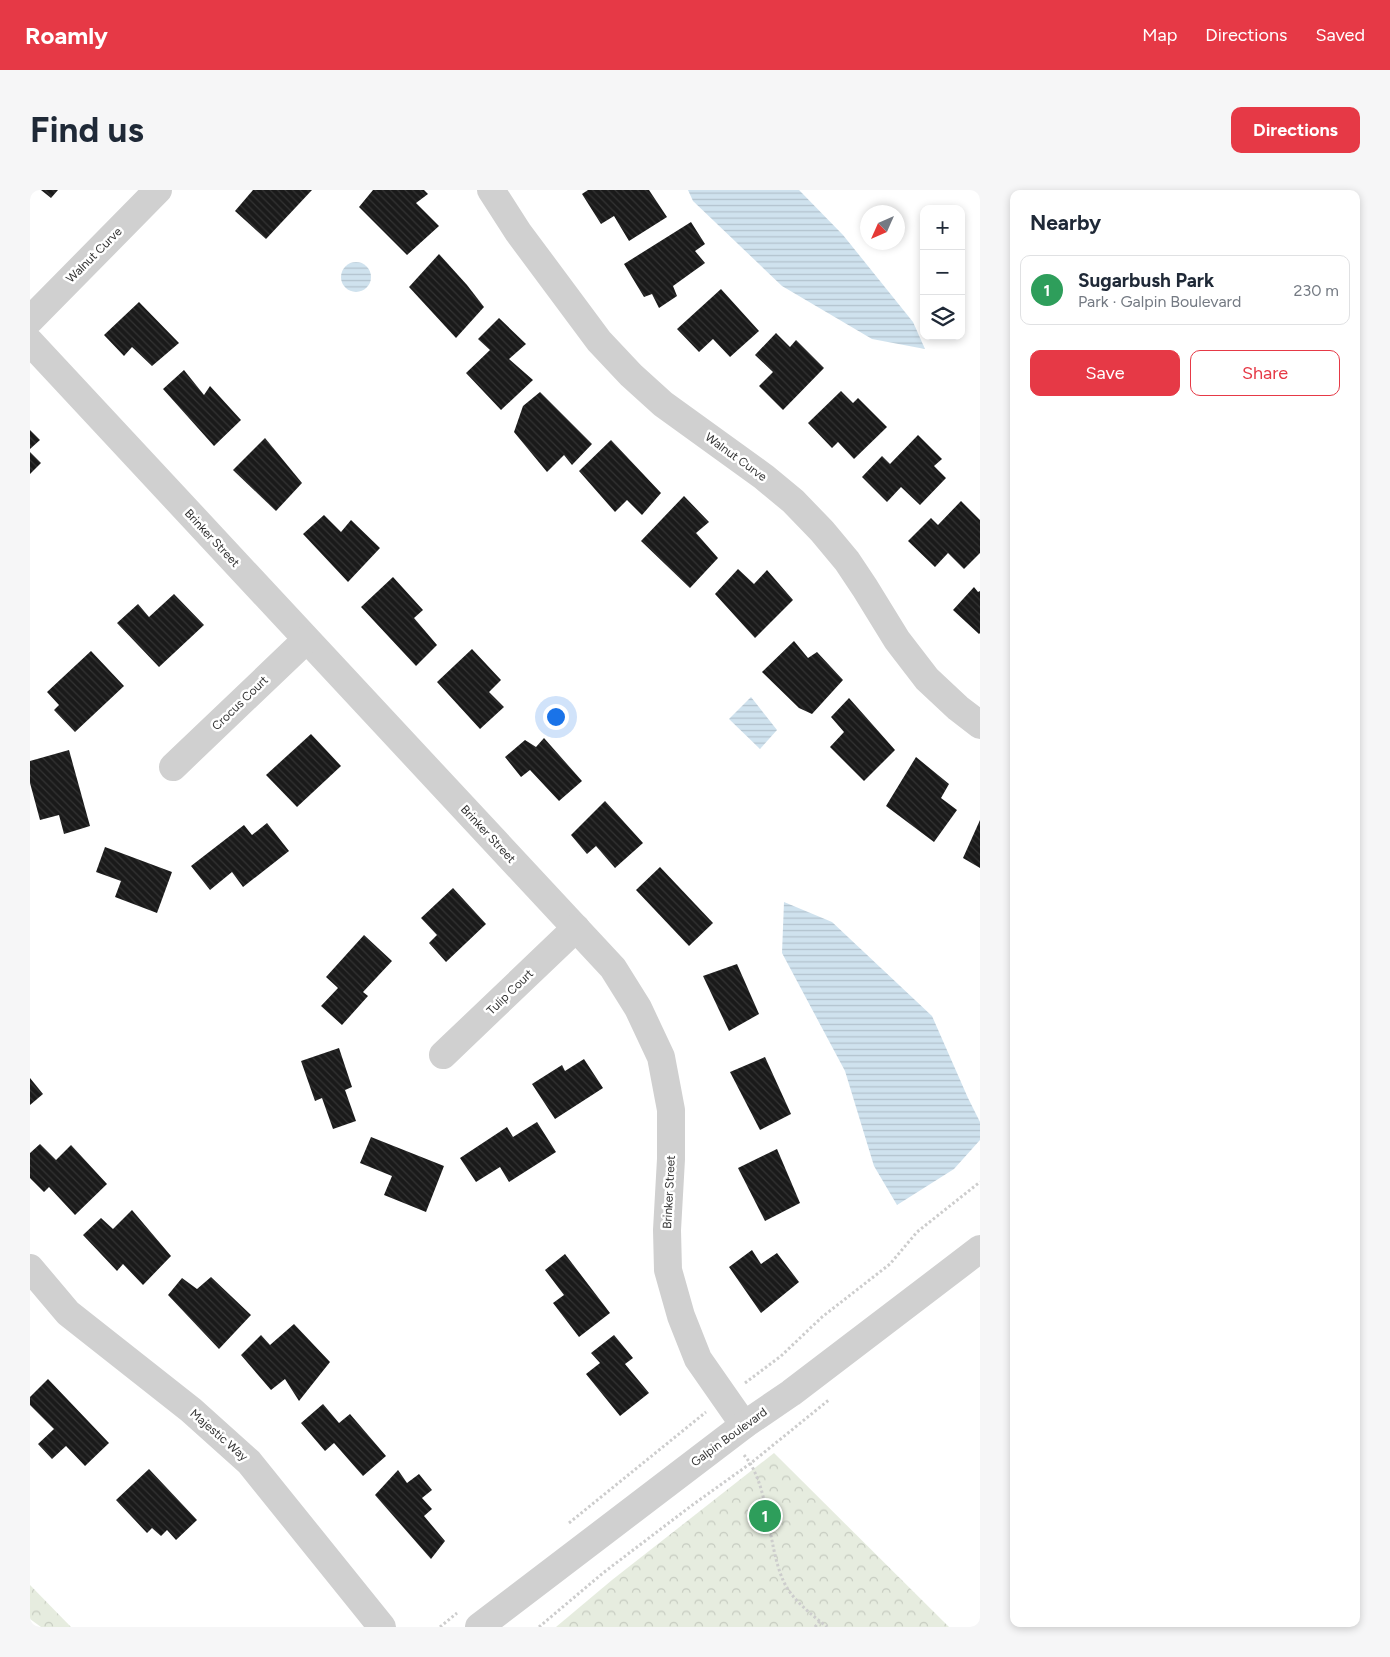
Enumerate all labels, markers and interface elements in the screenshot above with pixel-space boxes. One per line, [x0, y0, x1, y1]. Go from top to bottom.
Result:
text: Roamly [25, 21, 108, 50]
text: Map [1142, 24, 1177, 46]
text: Directions [1205, 24, 1287, 46]
text: Saved [1315, 24, 1365, 46]
button: Directions [1231, 107, 1360, 153]
text: Find us [30, 109, 144, 151]
north arrow [860, 205, 905, 250]
map controls [920, 205, 965, 340]
button: + [920, 205, 965, 250]
text: Nearby [1030, 210, 1101, 235]
street label: Walnut Curve [63, 224, 125, 286]
button: − [920, 250, 965, 295]
text: Sugarbush Park [1078, 269, 1214, 292]
text: 1 [1044, 281, 1050, 300]
text: 230 m [1294, 281, 1339, 300]
text: Park · Galpin Boulevard [1078, 292, 1241, 311]
button: layers [920, 295, 965, 340]
button: Save [1030, 350, 1180, 396]
button: Share [1190, 350, 1340, 396]
street label: Walnut Curve [702, 430, 770, 484]
street label: Brinker Street [182, 506, 243, 570]
street label: Crocus Court [209, 673, 271, 733]
your location [543, 704, 569, 730]
street label: Brinker Street [458, 802, 519, 866]
street label: Tulip Court [484, 966, 536, 1018]
street label: Brinker Street [660, 1154, 678, 1229]
street label: Galpin Boulevard [688, 1405, 770, 1469]
street label: Majestic Way [187, 1406, 251, 1464]
pin: 1 [749, 1497, 781, 1535]

